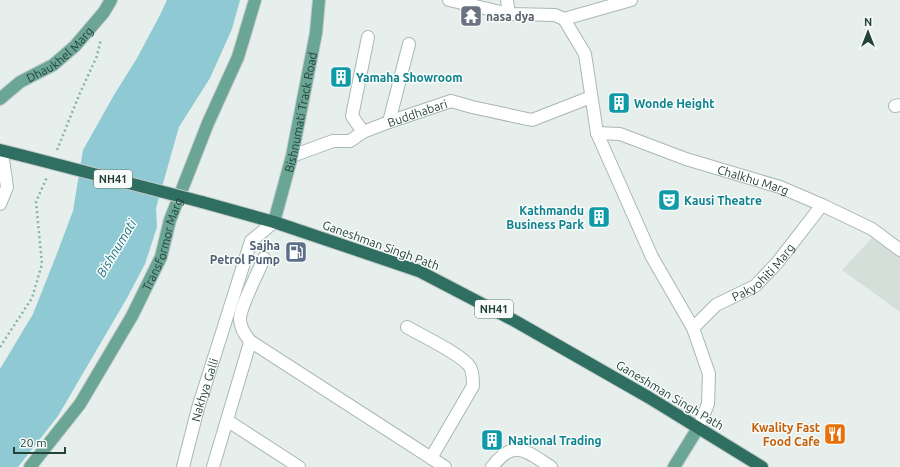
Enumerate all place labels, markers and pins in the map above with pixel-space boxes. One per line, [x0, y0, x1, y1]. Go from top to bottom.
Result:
temple icon: nasa dya [458, 3, 484, 29]
place label: nasa dya [486, 10, 535, 23]
building icon: Yamaha Showroom [328, 64, 354, 90]
place label: Yamaha Showroom [356, 71, 463, 84]
building icon: Wonde Height [606, 90, 632, 116]
place label: Wonde Height [634, 97, 714, 110]
theatre icon: Kausi Theatre [656, 187, 682, 213]
place label: Kausi Theatre [684, 194, 762, 207]
place label: Kathmandu Business Park [506, 204, 584, 231]
building icon: Kathmandu Business Park [586, 204, 612, 230]
place label: Sajha Petrol Pump [210, 239, 280, 266]
fuel station icon: Sajha Petrol Pump [283, 239, 309, 265]
place label: Kwality Fast Food Cafe [752, 421, 820, 448]
restaurant icon: Kwality Fast Food Cafe [822, 421, 848, 447]
building icon: National Trading [479, 427, 505, 453]
place label: National Trading [508, 434, 602, 447]

